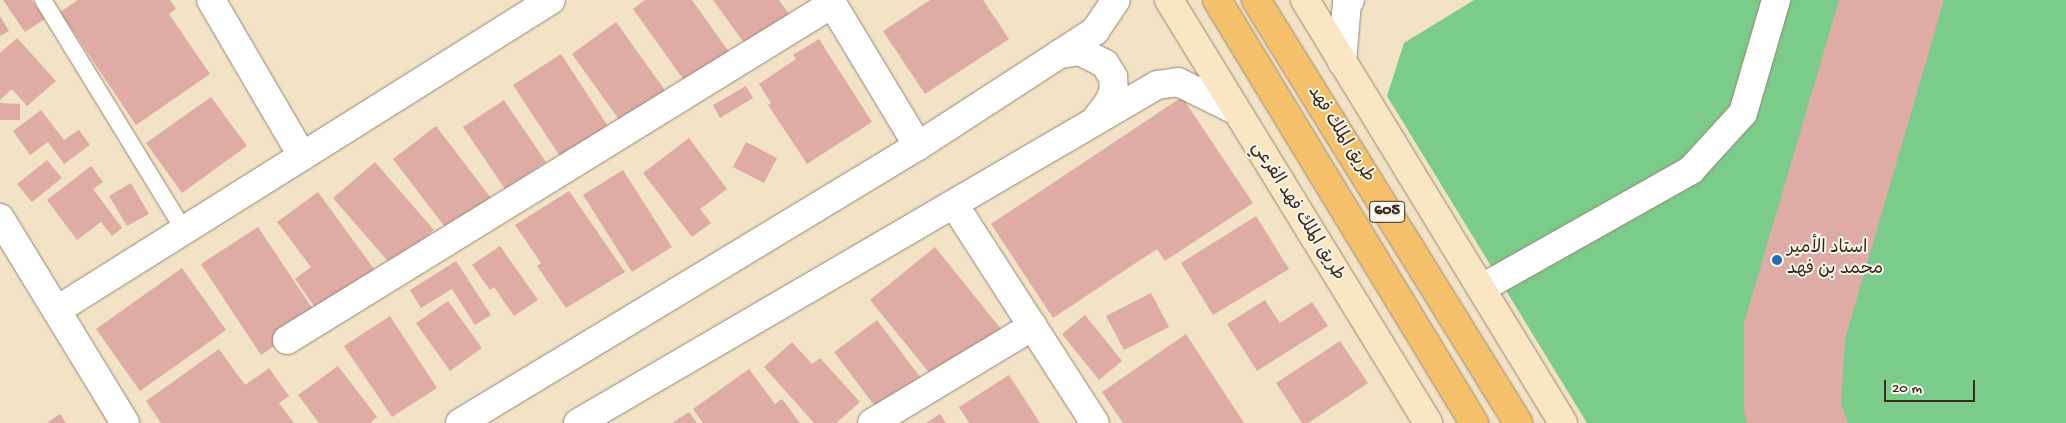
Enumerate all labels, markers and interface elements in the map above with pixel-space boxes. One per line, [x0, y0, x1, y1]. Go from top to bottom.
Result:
street label: طريق الملك فهد [1302, 83, 1378, 187]
street label: طريق الملك فهد الفرعي [1245, 138, 1349, 286]
road number: 605 [1368, 198, 1406, 226]
place label: استاد الأمير محمد بن فهد [1787, 239, 1883, 282]
marker: استاد الأمير محمد بن فهد [1771, 254, 1783, 266]
scale bar [1886, 370, 1977, 402]
text: 20 m [1892, 380, 1922, 398]

